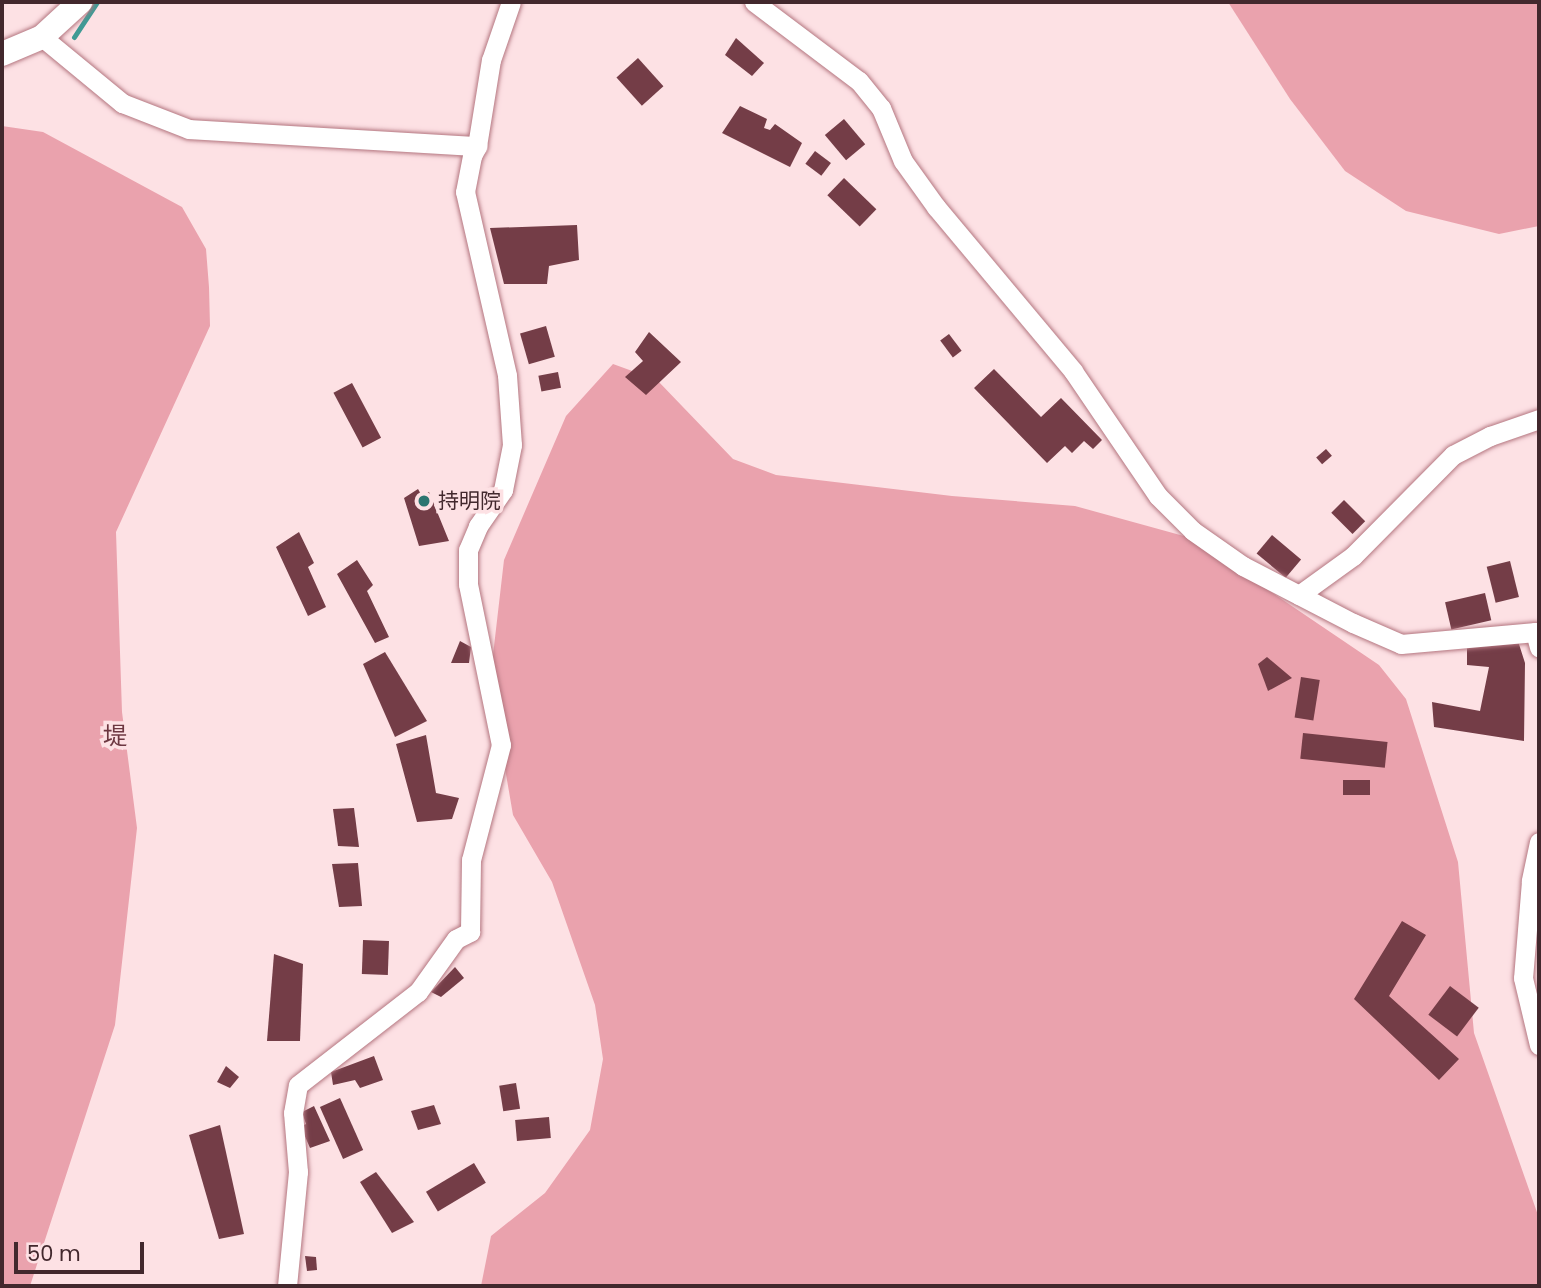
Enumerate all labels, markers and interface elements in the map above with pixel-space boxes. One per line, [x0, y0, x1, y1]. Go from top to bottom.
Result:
place label: 持明院 [438, 488, 501, 514]
marker: 持明院 [416, 493, 432, 509]
district label: 堤 [103, 722, 127, 750]
scale bar [18, 1228, 147, 1272]
text: 50 m [27, 1239, 81, 1268]

